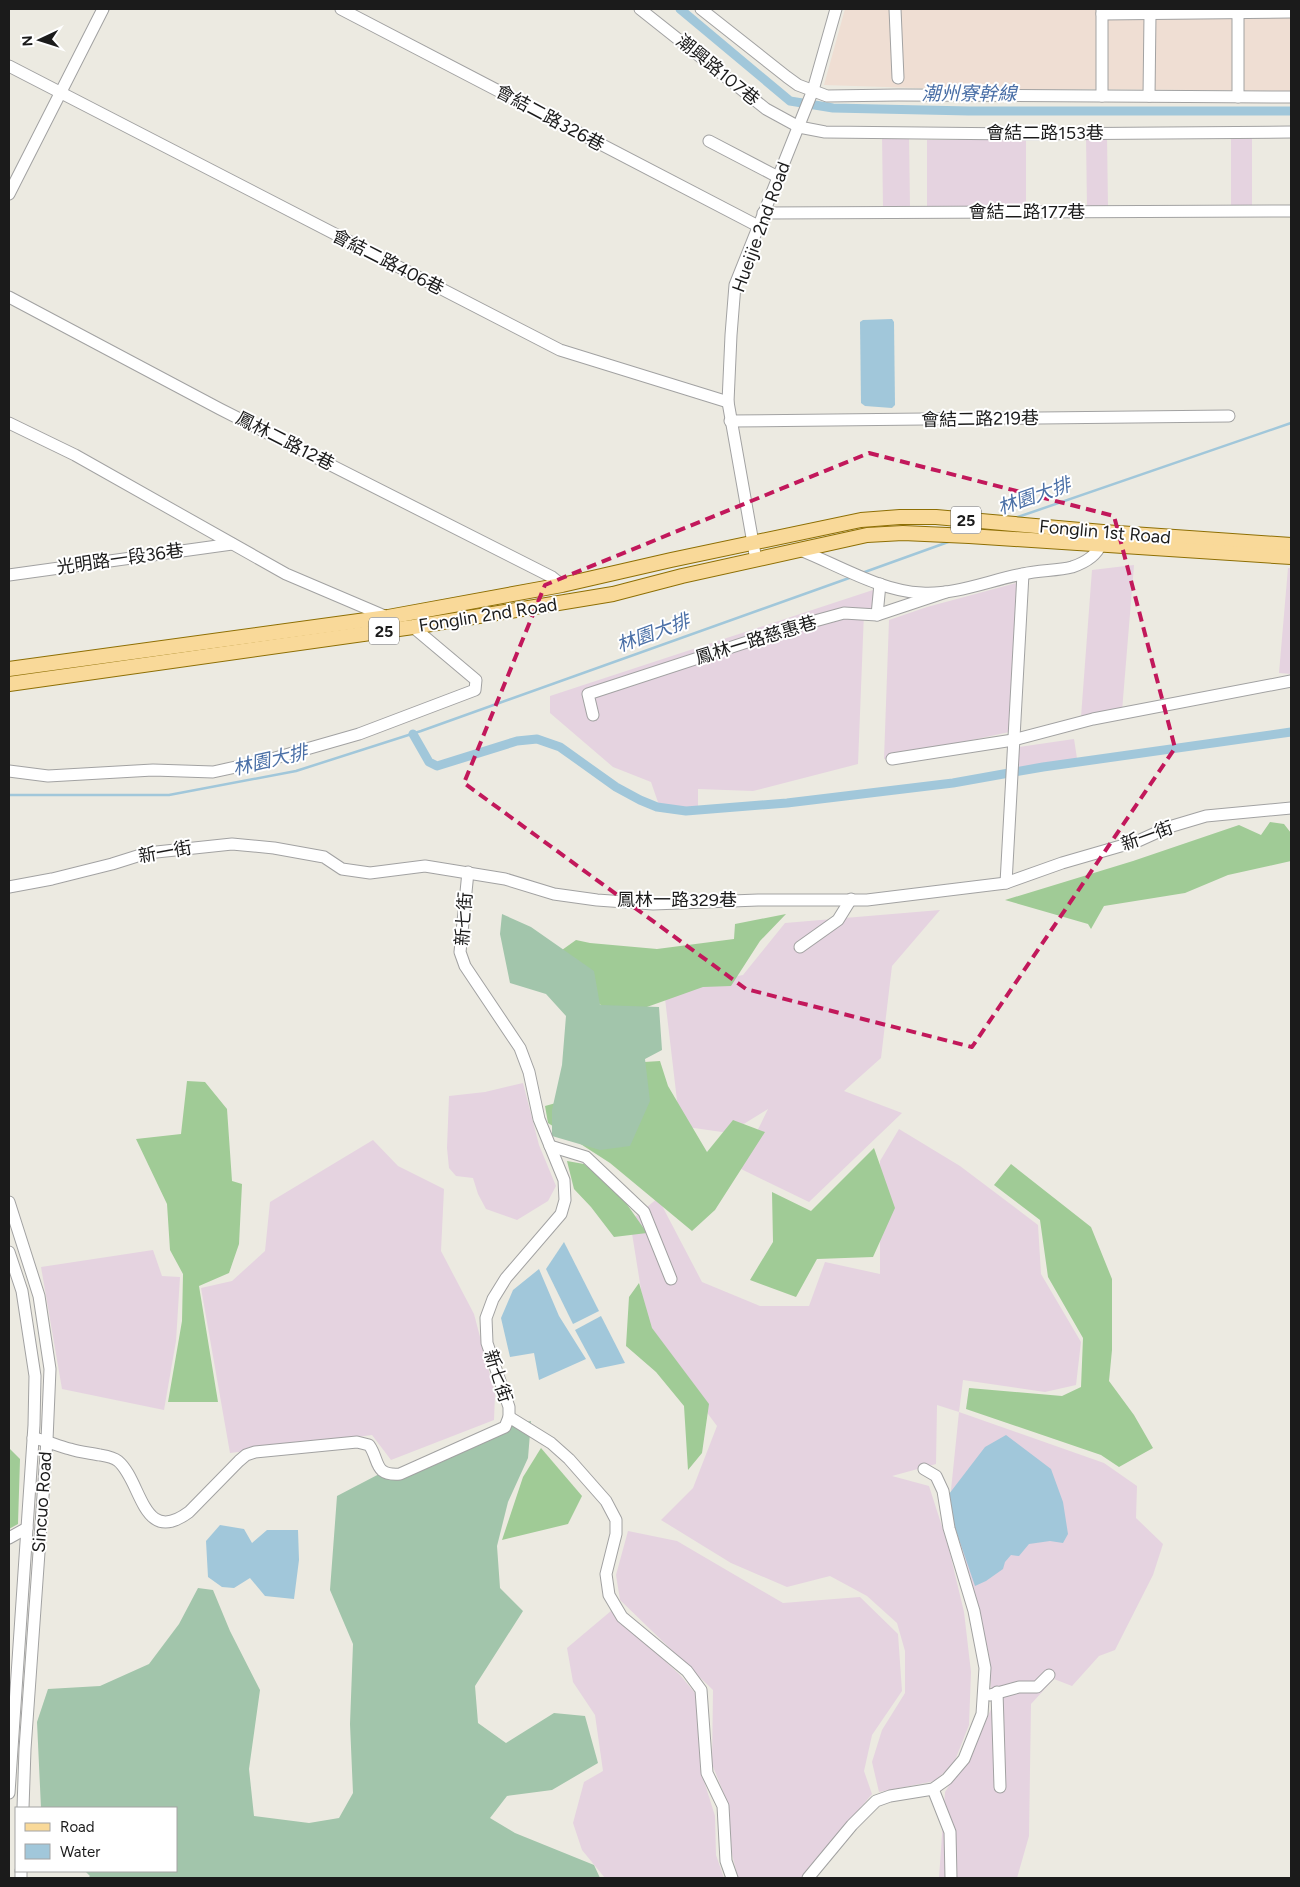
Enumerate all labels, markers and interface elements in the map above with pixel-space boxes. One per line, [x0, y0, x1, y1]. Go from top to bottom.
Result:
north arrow [15, 15, 65, 65]
street label: 潮興路107巷 [672, 30, 764, 110]
text: N [19, 35, 36, 47]
street label: 會結二路326巷 [492, 80, 608, 156]
water label: 潮州寮幹線 [921, 82, 1018, 105]
street label: 會結二路153巷 [986, 122, 1104, 144]
street label: Hueijie 2nd Road [727, 159, 795, 295]
street label: 會結二路177巷 [969, 201, 1085, 223]
street label: 會結二路406巷 [328, 224, 448, 300]
street label: 鳳林二路12巷 [232, 407, 338, 475]
street label: 會結二路219巷 [921, 407, 1039, 431]
water label: 林園大排 [994, 472, 1077, 519]
road number: 25 [951, 506, 981, 534]
street label: Fonglin 1st Road [1038, 515, 1172, 549]
street label: 光明路一段36巷 [55, 539, 185, 579]
street label: Fonglin 2nd Road [417, 593, 559, 637]
water label: 林園大排 [613, 608, 695, 657]
street label: 鳳林一路慈惠巷 [693, 611, 819, 669]
road number: 25 [369, 618, 399, 644]
water label: 林園大排 [230, 740, 313, 780]
street label: 新一街 [1118, 816, 1176, 856]
street label: 新一街 [137, 836, 193, 868]
street label: 鳳林一路329巷 [617, 889, 737, 911]
street label: 新七街 [451, 891, 477, 947]
street label: 新七街 [479, 1347, 517, 1405]
street label: Sincuo Road [27, 1451, 57, 1553]
legend [15, 1807, 178, 1872]
text: Road [60, 1818, 95, 1836]
text: Water [60, 1843, 100, 1861]

